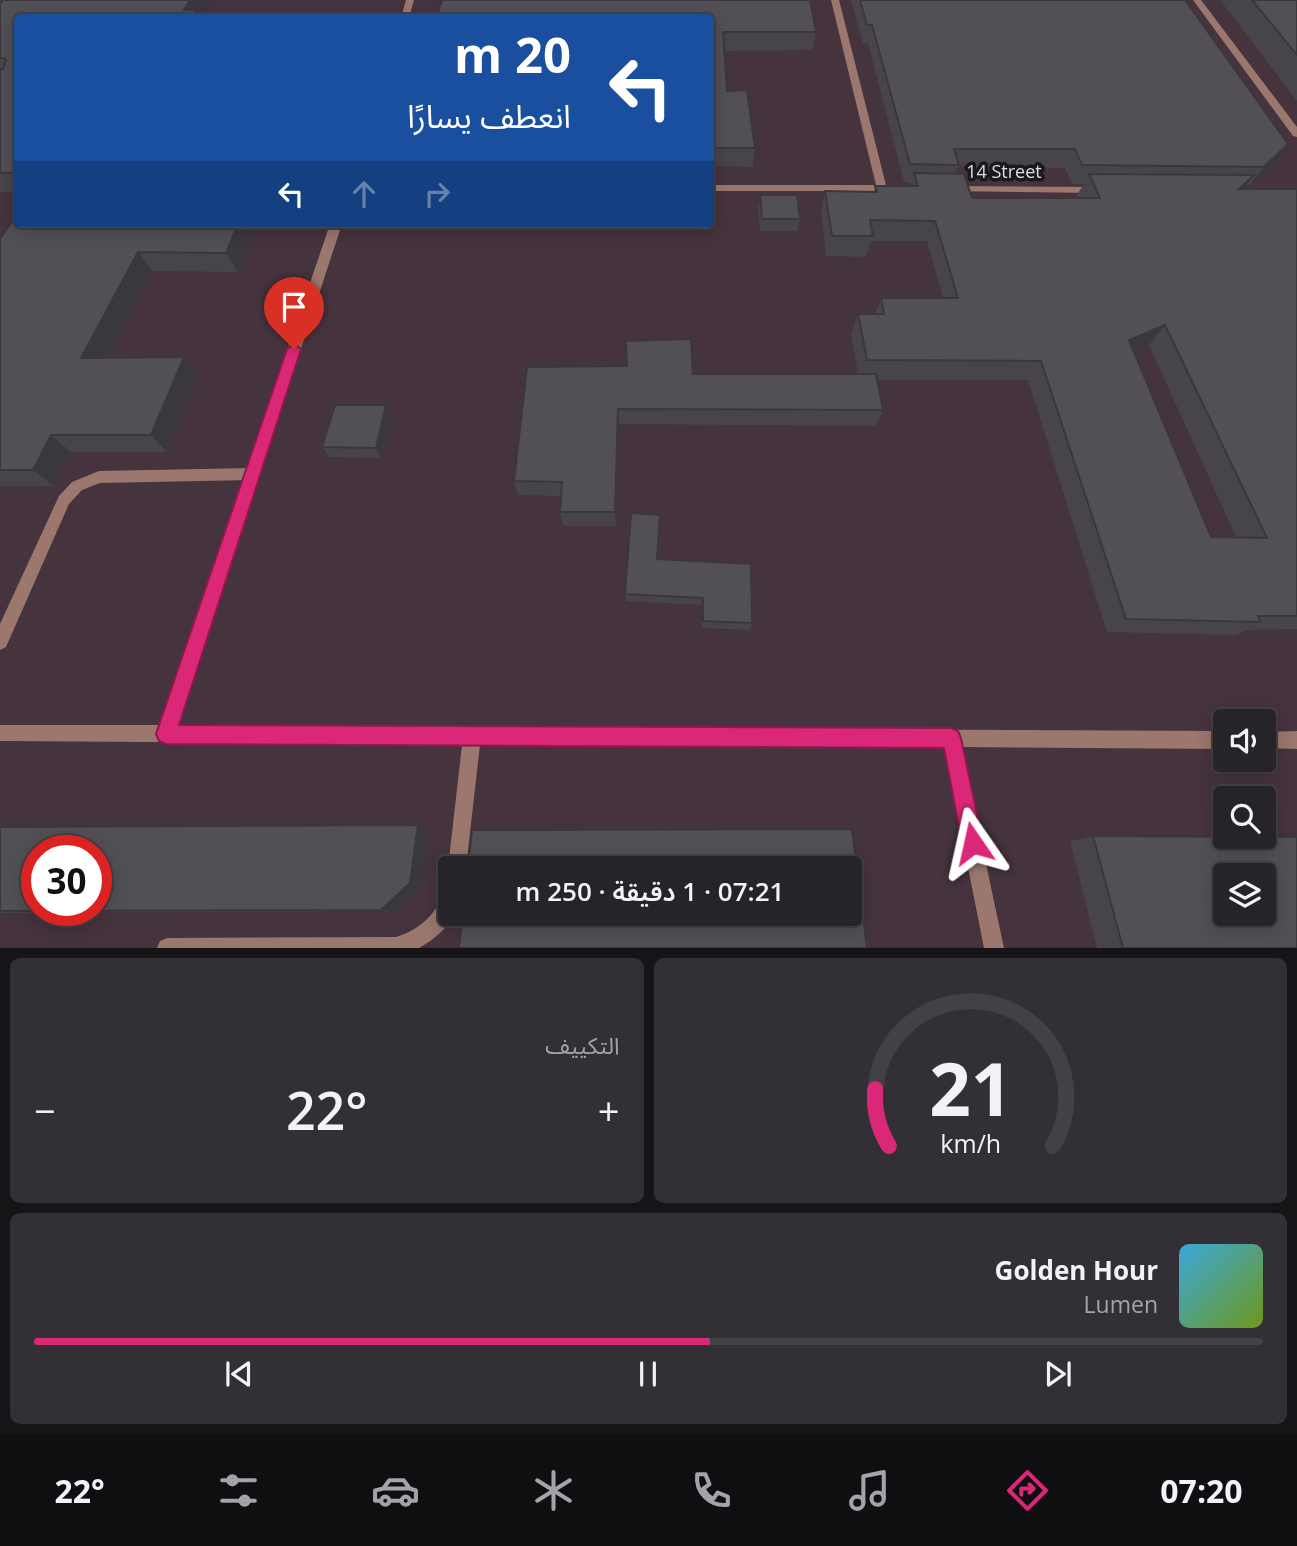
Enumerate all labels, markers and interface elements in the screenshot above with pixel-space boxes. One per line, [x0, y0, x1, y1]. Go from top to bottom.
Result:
text: 20 m [454, 21, 571, 87]
icon: left [595, 42, 686, 133]
text: انعطف يسارًا [407, 94, 571, 137]
street label: 14 Street [966, 159, 1042, 183]
icon: left [272, 175, 310, 213]
icon: ahead [345, 175, 383, 213]
icon: right [418, 175, 456, 213]
pin [264, 277, 324, 349]
icon: arrive [275, 288, 313, 326]
map controls [1213, 709, 1276, 926]
button: sound [1213, 709, 1276, 772]
button: search [1213, 786, 1276, 849]
position arrow [936, 806, 1010, 880]
speed limit sign: 30 [21, 835, 112, 926]
button: layers [1213, 863, 1276, 926]
text: 07:21 · 1 دقيقة · 250 m [516, 873, 784, 909]
text: التكييف [545, 1029, 620, 1061]
text: 21 [929, 1039, 1012, 1138]
text: 22° [286, 1074, 368, 1145]
text: − [34, 1084, 56, 1136]
text: + [598, 1084, 619, 1136]
text: km/h [940, 1126, 1001, 1160]
text: Golden Hour [995, 1252, 1158, 1288]
text: Lumen [1084, 1288, 1158, 1320]
icon: previous [220, 1355, 258, 1393]
icon: pause [629, 1355, 667, 1393]
icon: next [1039, 1355, 1077, 1393]
icon: filters [214, 1466, 263, 1515]
icon: car [371, 1466, 420, 1515]
icon: climate [529, 1466, 578, 1515]
icon: phone [687, 1466, 736, 1515]
icon: music [845, 1466, 894, 1515]
icon: directions [1003, 1466, 1052, 1515]
text: 22° [54, 1469, 105, 1512]
text: 07:20 [1160, 1469, 1243, 1512]

